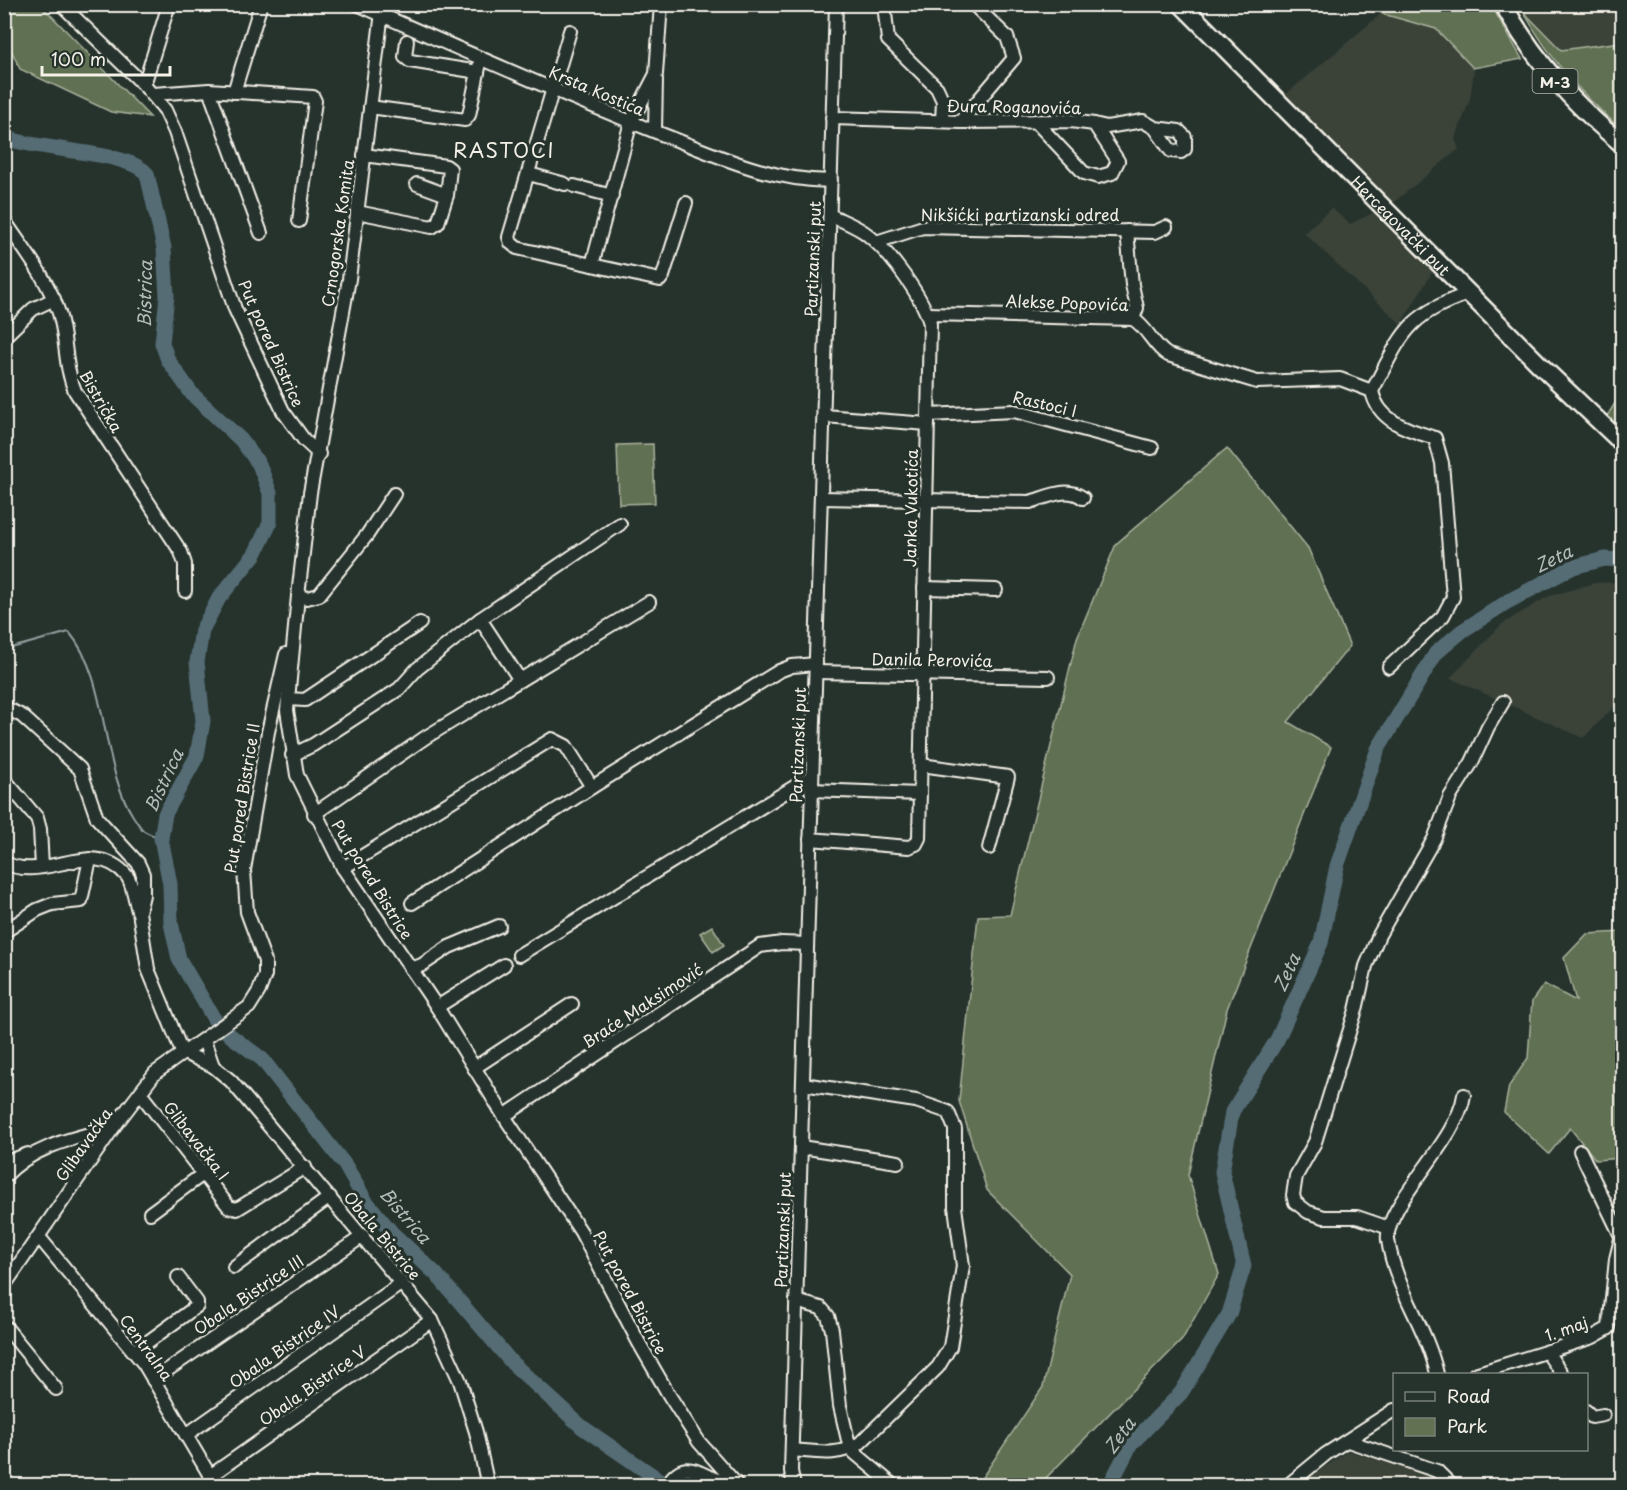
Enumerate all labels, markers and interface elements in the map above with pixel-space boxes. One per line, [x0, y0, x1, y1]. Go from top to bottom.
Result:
scale bar [42, 39, 170, 77]
text: 100 m [51, 45, 106, 72]
street label: Krsta Kostića [546, 59, 649, 121]
road number: M-3 [1532, 69, 1578, 93]
street label: Đura Roganovića [947, 93, 1081, 119]
district label: RASTOCI [453, 135, 555, 165]
street label: Crnogorska Komita [315, 158, 359, 308]
street label: Hercegovački put [1346, 170, 1457, 281]
street label: Partizanski put [798, 200, 826, 317]
street label: Nikšićki partizanski odred [921, 202, 1119, 226]
water label: Bistrica [130, 260, 158, 328]
street label: Put pored Bistrice [233, 275, 311, 411]
street label: Alekse Popovića [1005, 288, 1129, 316]
street label: Bistrička [74, 365, 130, 437]
street label: Rastoci I [1011, 384, 1079, 422]
street label: Janka Vukotića [897, 449, 923, 567]
water label: Zeta [1529, 537, 1577, 579]
street label: Danila Perovića [871, 646, 993, 672]
street label: Partizanski put [783, 686, 811, 803]
street label: Put pored Bistrice II [217, 721, 265, 875]
water label: Bistrica [137, 743, 190, 816]
street label: Put pored Bistrice [326, 814, 420, 944]
water label: Zeta [1265, 948, 1307, 995]
street label: Braće Maksimović [577, 957, 707, 1053]
street label: Glibavačka I [159, 1095, 235, 1185]
street label: Glibavačka [49, 1102, 117, 1186]
street label: Partizanski put [768, 1171, 796, 1288]
water label: Bistrica [374, 1181, 439, 1250]
street label: Obala Bistrice [339, 1185, 427, 1285]
street label: Put pored Bistrice [588, 1226, 674, 1358]
street label: Obala Bistrice III [188, 1248, 308, 1340]
street label: Obala Bistrice IV [224, 1299, 344, 1393]
street label: Centralna [115, 1309, 180, 1385]
street label: 1. maj [1541, 1310, 1591, 1346]
street label: Obala Bistrice V [254, 1339, 370, 1431]
legend [1393, 1373, 1588, 1451]
text: Road [1447, 1382, 1491, 1409]
water label: Zeta [1097, 1411, 1142, 1459]
text: Park [1447, 1412, 1487, 1439]

